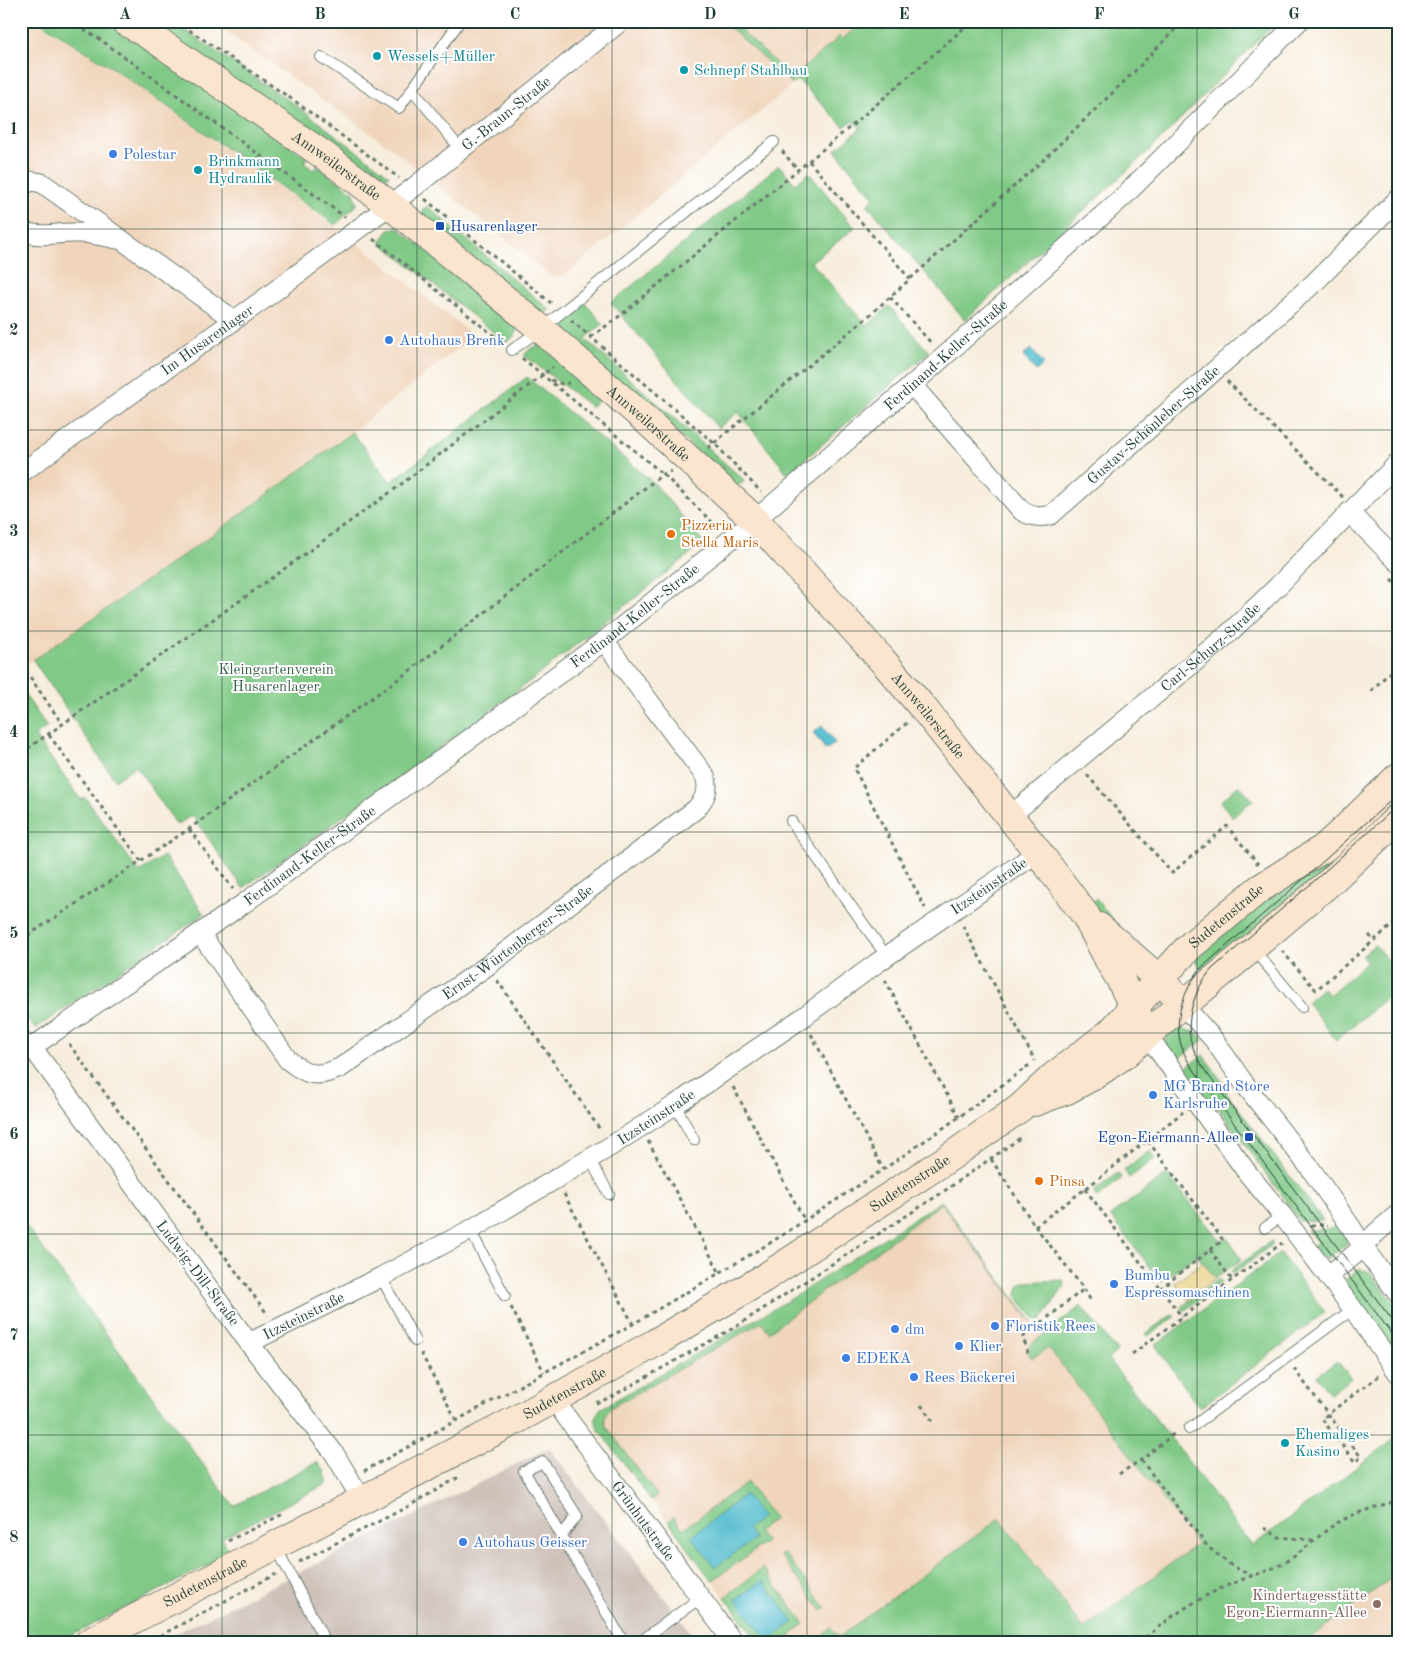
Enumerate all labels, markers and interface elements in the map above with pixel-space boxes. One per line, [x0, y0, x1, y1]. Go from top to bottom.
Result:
text: A [119, 7, 131, 23]
text: B [314, 7, 326, 23]
text: C [510, 7, 520, 23]
text: D [704, 7, 716, 23]
text: E [898, 7, 910, 23]
text: F [1094, 7, 1105, 23]
text: G [1288, 7, 1300, 23]
marker: Wessels+Müller [371, 50, 383, 62]
place label: Wessels+Müller [387, 50, 495, 65]
marker: Schnepf Stahlbau [678, 64, 690, 76]
place label: Schnepf Stahlbau [694, 64, 807, 79]
street label: G.-Braun-Straße [460, 74, 554, 154]
text: 1 [9, 122, 19, 138]
street label: Annweilerstraße [288, 129, 383, 204]
marker: Polestar [107, 148, 119, 160]
place label: Polestar [123, 148, 176, 163]
place label: Brinkmann Hydraulik [208, 155, 280, 187]
marker: Brinkmann Hydraulik [192, 164, 204, 176]
marker: Husarenlager [434, 220, 446, 232]
place label: Husarenlager [450, 220, 538, 235]
street label: Ferdinand-Keller-Straße [882, 298, 1011, 414]
street label: Im Husarenlager [159, 303, 257, 379]
text: 2 [9, 323, 19, 339]
marker: Autohaus Brenk [383, 334, 395, 346]
place label: Autohaus Brenk [399, 334, 505, 349]
street label: Gustav-Schönleber-Straße [1085, 364, 1223, 488]
street label: Annweilerstraße [603, 383, 692, 465]
place label: Pizzeria Stella Maris [681, 519, 759, 551]
text: 3 [9, 524, 19, 540]
marker: Pizzeria Stella Maris [665, 528, 677, 540]
street label: Ferdinand-Keller-Straße [568, 562, 703, 672]
street label: Carl-Schurz-Straße [1159, 601, 1264, 696]
park label: Kleingartenverein Husarenlager [218, 663, 334, 695]
street label: Annweilerstraße [887, 670, 967, 762]
text: 4 [9, 725, 19, 741]
street label: Ferdinand-Keller-Straße [242, 804, 379, 910]
street label: Itzsteinstraße [949, 856, 1030, 919]
street label: Sudetenstraße [1187, 882, 1267, 953]
street label: Ernst-Würtenberger-Straße [440, 883, 597, 1003]
text: 5 [9, 926, 19, 942]
place label: MG Brand Store Karlsruhe [1163, 1080, 1270, 1112]
street label: Itzsteinstraße [616, 1088, 698, 1149]
marker: MG Brand Store Karlsruhe [1147, 1089, 1159, 1101]
text: 6 [9, 1127, 19, 1143]
place label: Egon-Eiermann-Allee [1098, 1131, 1239, 1146]
marker: Egon-Eiermann-Allee [1243, 1131, 1255, 1143]
street label: Sudetenstraße [867, 1153, 953, 1216]
marker: Pinsa [1033, 1175, 1045, 1187]
place label: Pinsa [1049, 1175, 1086, 1190]
street label: Ludwig-Dill-Straße [152, 1218, 241, 1329]
place label: Bumbu Espressomaschinen [1124, 1269, 1250, 1301]
marker: Bumbu Espressomaschinen [1108, 1278, 1120, 1290]
street label: Itzsteinstraße [261, 1290, 347, 1344]
marker: Floristik Rees [989, 1320, 1001, 1332]
place label: Floristik Rees [1005, 1320, 1096, 1335]
marker: dm [889, 1323, 901, 1335]
place label: dm [905, 1323, 925, 1338]
text: 7 [9, 1328, 19, 1344]
marker: Klier [953, 1340, 965, 1352]
place label: Klier [969, 1340, 1002, 1355]
marker: EDEKA [840, 1352, 852, 1364]
place label: EDEKA [856, 1352, 912, 1367]
street label: Sudetenstraße [521, 1365, 609, 1423]
marker: Rees Bäckerei [908, 1371, 920, 1383]
place label: Rees Bäckerei [924, 1371, 1015, 1386]
place label: Ehemaliges Kasino [1295, 1428, 1369, 1460]
marker: Ehemaliges Kasino [1279, 1437, 1291, 1449]
street label: Grünhutstraße [608, 1479, 676, 1564]
text: 8 [9, 1530, 19, 1546]
marker: Autohaus Geisser [457, 1536, 469, 1548]
place label: Autohaus Geisser [473, 1536, 587, 1551]
street label: Sudetenstraße [161, 1555, 250, 1611]
place label: Kindertagesstätte Egon-Eiermann-Allee [1226, 1589, 1367, 1621]
marker: Kindertagesstätte Egon-Eiermann-Allee [1371, 1598, 1383, 1610]

